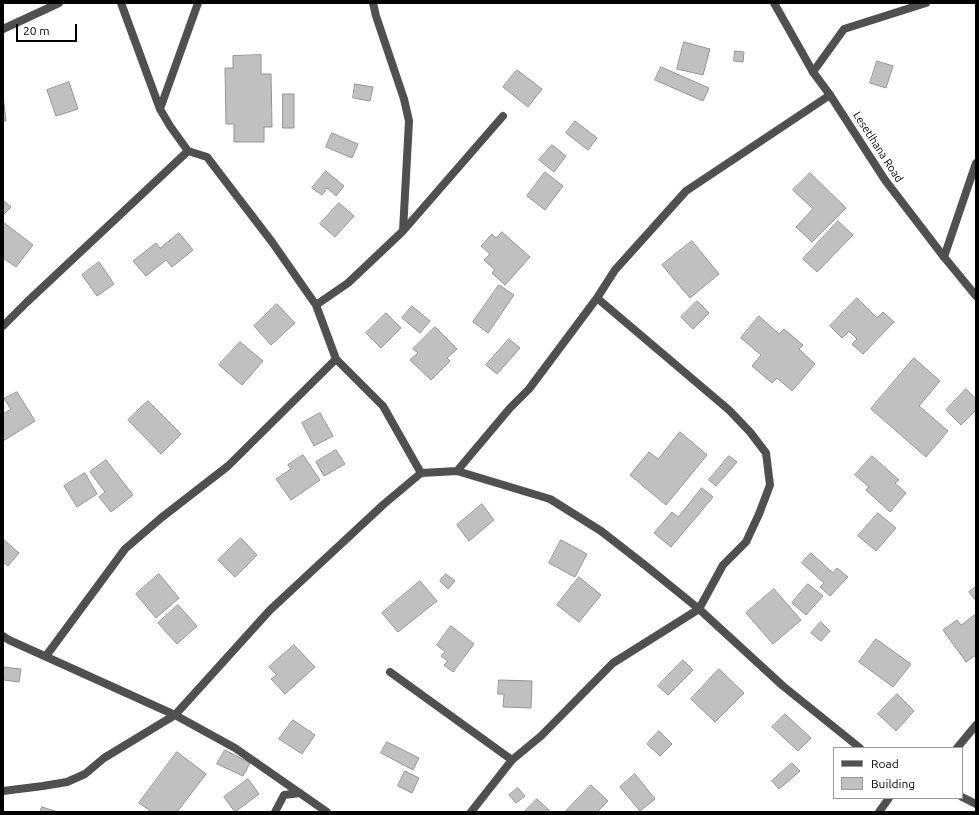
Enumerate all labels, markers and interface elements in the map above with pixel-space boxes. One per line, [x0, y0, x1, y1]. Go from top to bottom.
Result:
scale bar [18, 16, 79, 42]
text: 20 m [23, 24, 50, 37]
street label: Lesetlhana Road [850, 109, 906, 185]
legend [833, 747, 963, 799]
text: Road [871, 757, 899, 770]
text: Building [871, 777, 915, 790]

